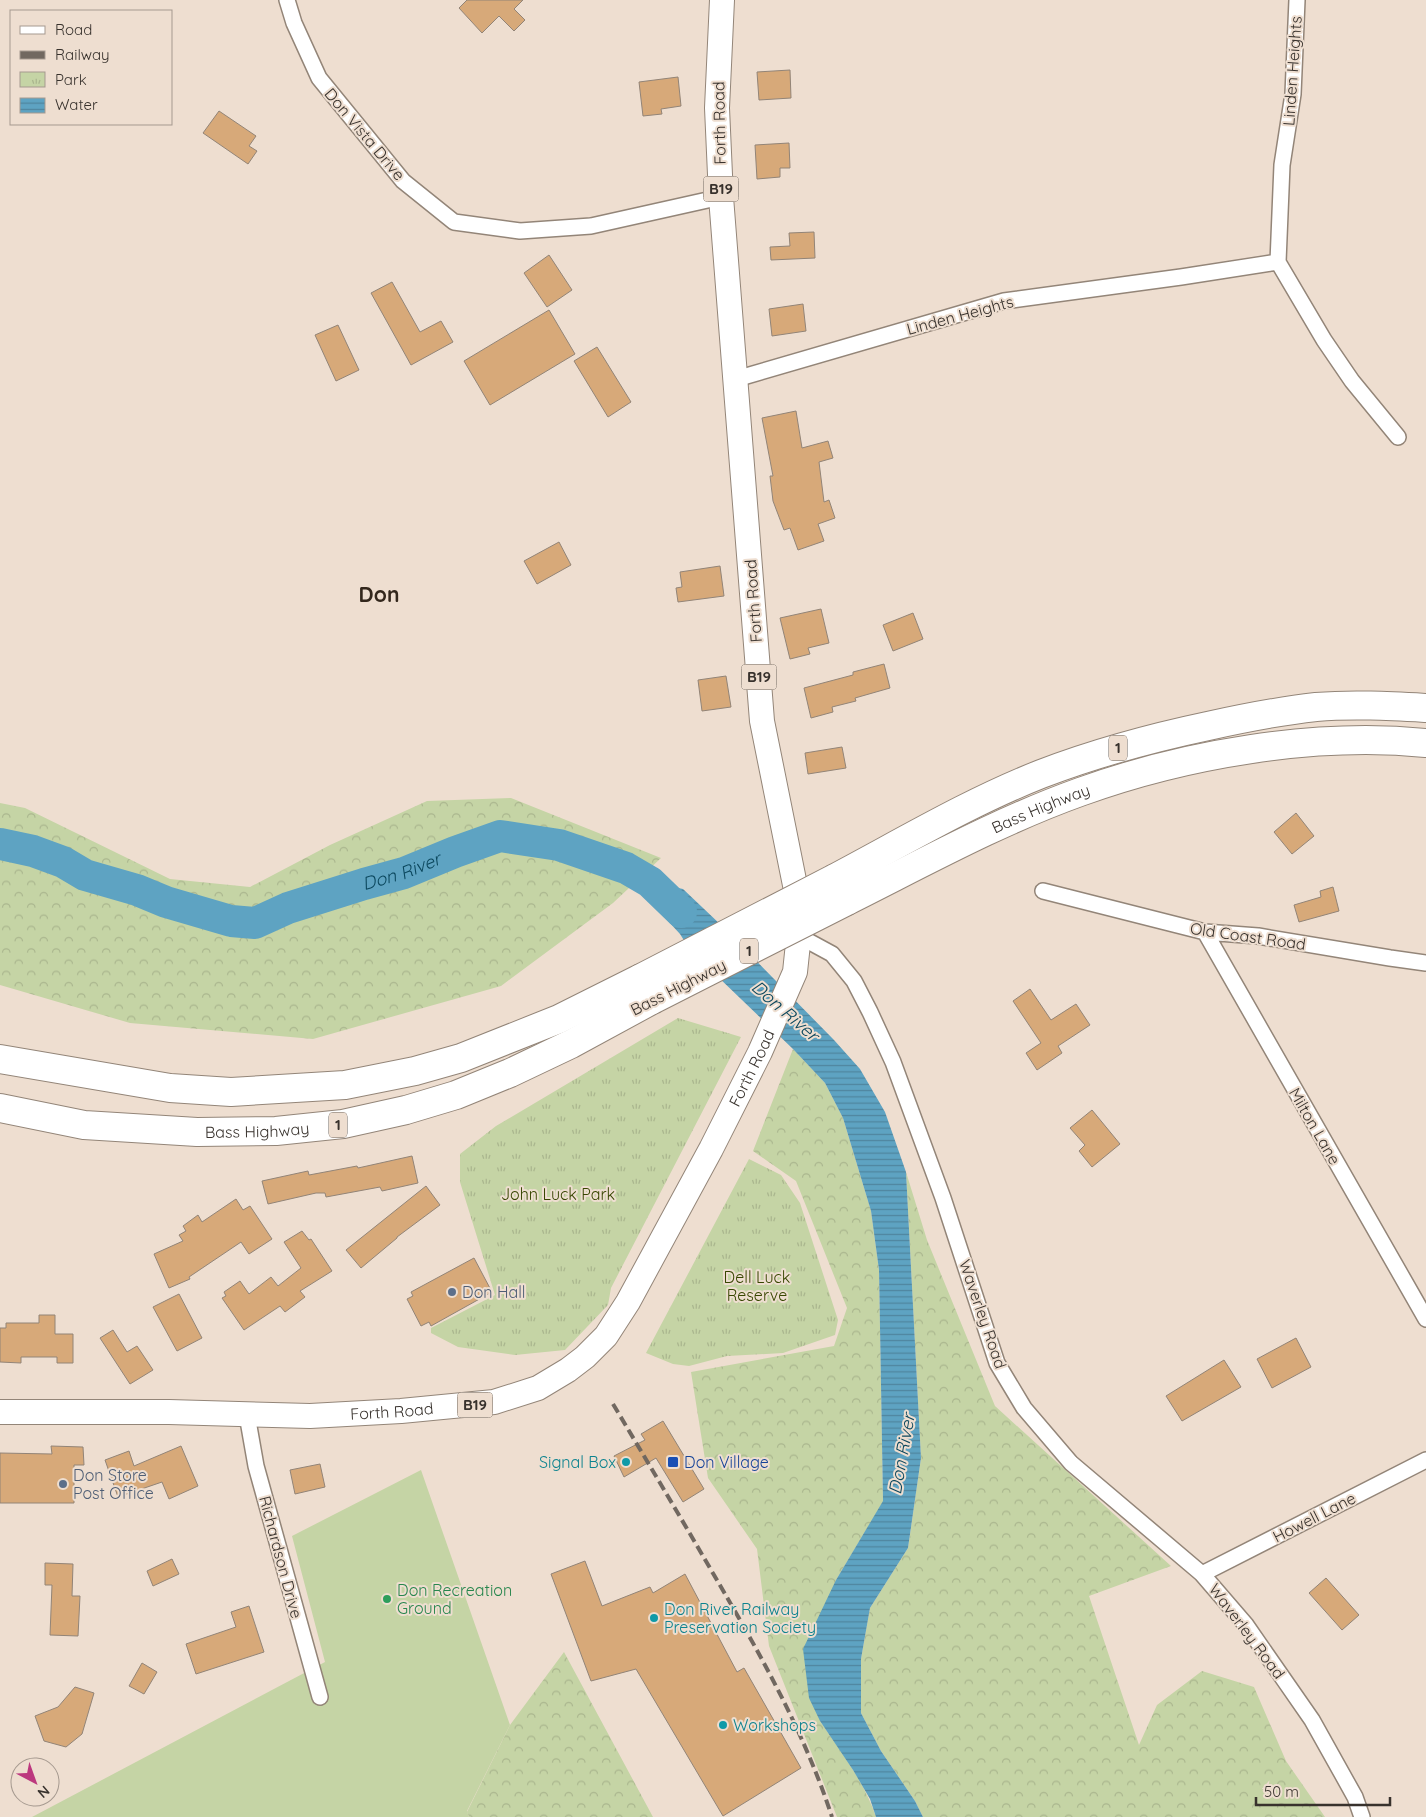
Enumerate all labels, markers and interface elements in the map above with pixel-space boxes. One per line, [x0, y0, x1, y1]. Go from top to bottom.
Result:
legend [10, 10, 172, 125]
street label: Linden Heights [1278, 16, 1306, 126]
text: Road [55, 20, 92, 39]
text: Railway [55, 45, 110, 64]
text: Park [55, 70, 87, 89]
street label: Forth Road [708, 81, 730, 165]
street label: Don Vista Drive [321, 84, 409, 184]
text: Water [55, 95, 98, 114]
road number: B19 [704, 176, 738, 202]
street label: Linden Heights [904, 291, 1016, 339]
street label: Forth Road [740, 559, 766, 643]
district label: Don [359, 581, 399, 607]
road number: B19 [742, 664, 776, 690]
road number: 1 [1109, 736, 1127, 760]
street label: Bass Highway [988, 779, 1093, 837]
water label: Don River [359, 846, 446, 895]
street label: Old Coast Road [1189, 918, 1307, 954]
road number: 1 [740, 938, 758, 964]
street label: Bass Highway [627, 954, 729, 1020]
water label: Don River [747, 975, 825, 1047]
street label: Forth Road [724, 1026, 779, 1110]
street label: Milton Lane [1285, 1084, 1345, 1168]
road number: 1 [329, 1112, 347, 1138]
street label: Bass Highway [205, 1118, 310, 1142]
park label: John Luck Park [501, 1184, 615, 1204]
street label: Waverley Road [955, 1257, 1011, 1371]
park label: Dell Luck Reserve [724, 1267, 790, 1305]
place label: Don Hall [462, 1282, 526, 1302]
marker: Don Hall [446, 1286, 458, 1298]
road number: B19 [458, 1392, 492, 1418]
street label: Forth Road [350, 1398, 434, 1424]
water label: Don River [883, 1410, 920, 1496]
place label: Signal Box [539, 1452, 616, 1472]
place label: Don Village [684, 1452, 769, 1472]
marker: Don Village [666, 1455, 680, 1469]
marker: Signal Box [620, 1456, 632, 1468]
place label: Don Store Post Office [73, 1465, 154, 1503]
marker: Don Store Post Office [57, 1478, 69, 1490]
street label: Howell Lane [1269, 1488, 1359, 1546]
street label: Richardson Drive [255, 1494, 307, 1620]
street label: Waverley Road [1205, 1579, 1289, 1683]
place label: Don Recreation Ground [397, 1580, 512, 1618]
marker: Don Recreation Ground [381, 1593, 393, 1605]
place label: Don River Railway Preservation Society [664, 1599, 816, 1637]
marker: Don River Railway Preservation Society [648, 1612, 660, 1624]
place label: Workshops [733, 1715, 816, 1735]
marker: Workshops [717, 1719, 729, 1731]
north arrow [10, 1757, 60, 1807]
scale bar [1256, 1774, 1390, 1806]
text: N [34, 1782, 53, 1802]
text: 50 m [1264, 1782, 1299, 1801]

